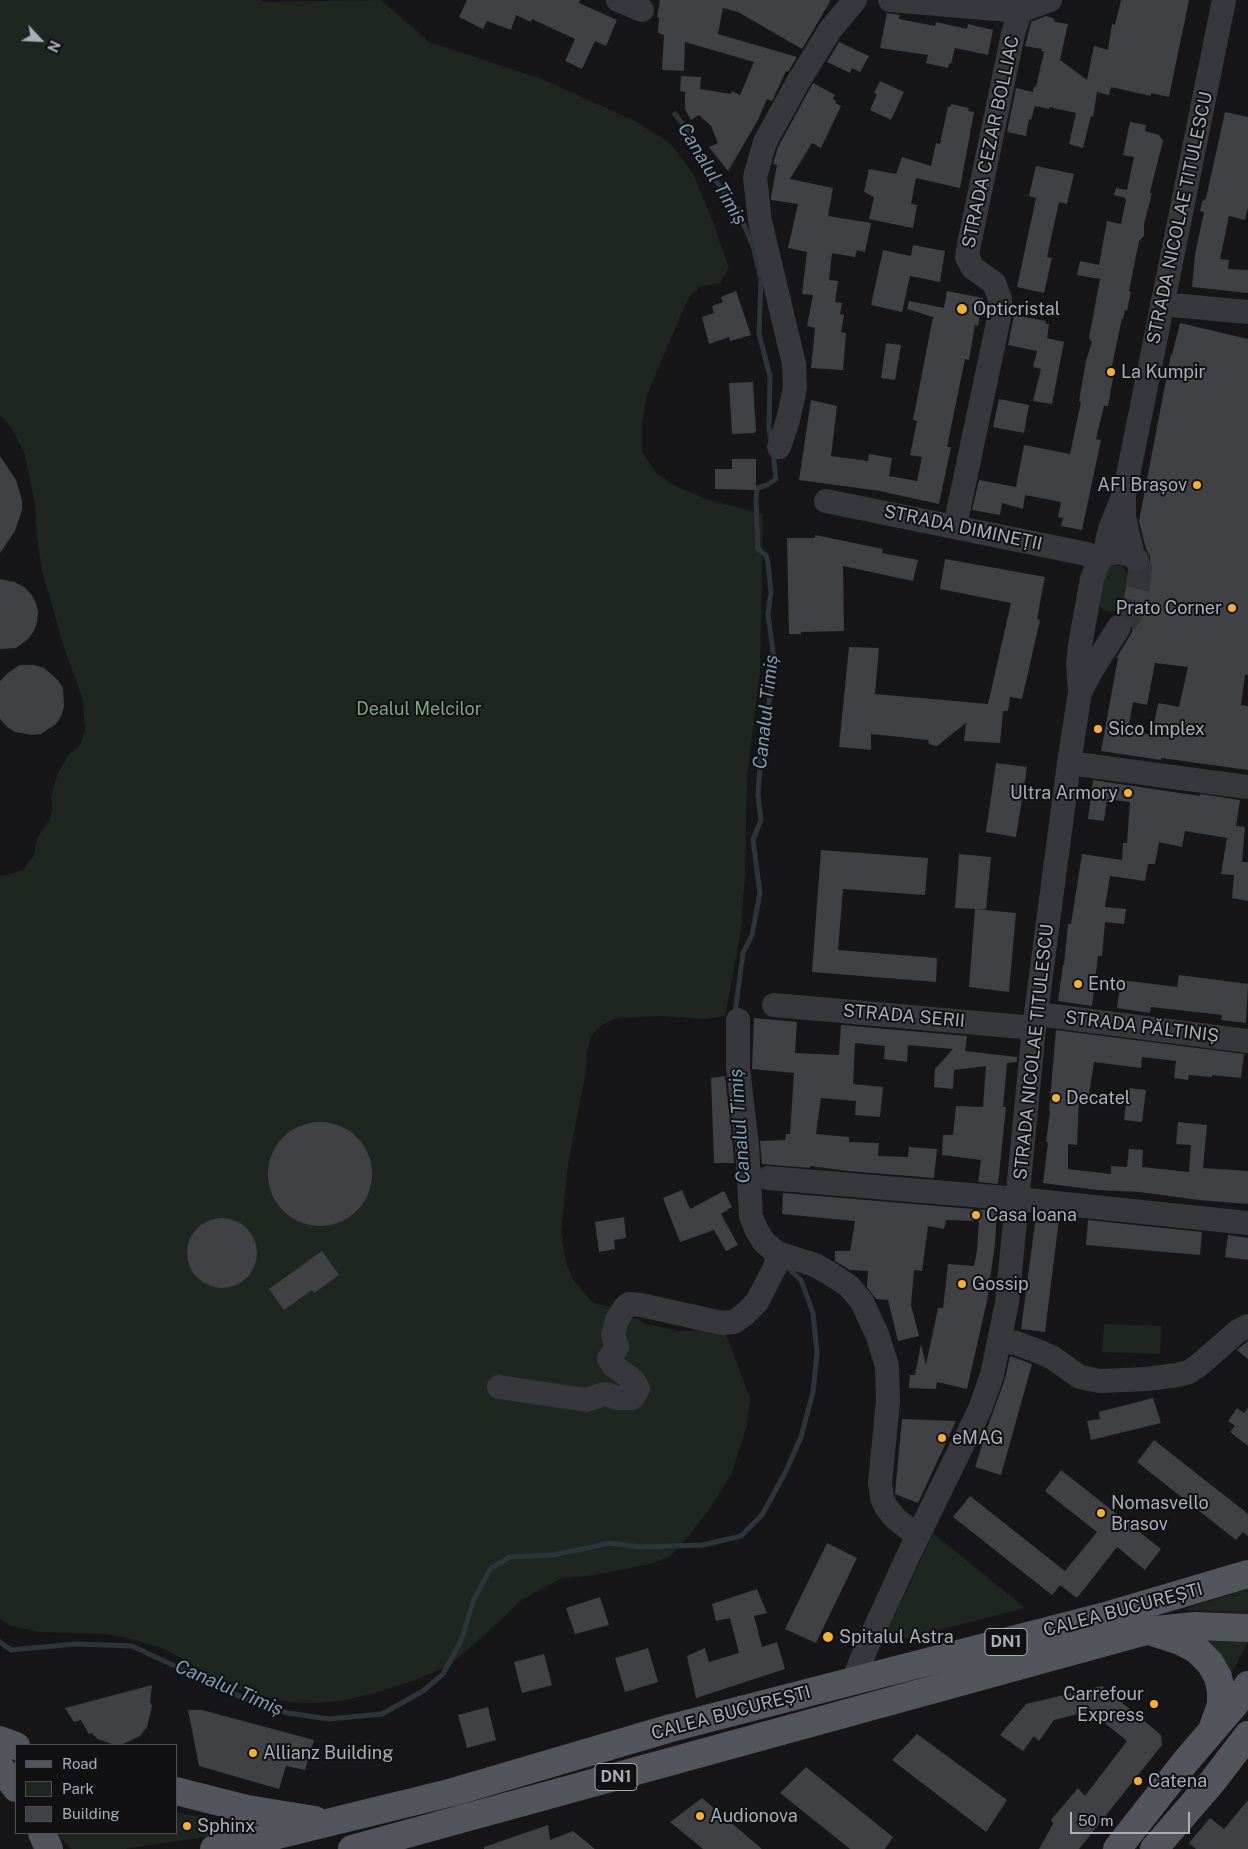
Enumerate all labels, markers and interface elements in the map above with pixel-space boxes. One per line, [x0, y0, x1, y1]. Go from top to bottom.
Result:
north arrow [15, 15, 65, 65]
street label: STRADA CEZAR BOLLIAC [958, 34, 1024, 250]
text: N [44, 38, 63, 55]
street label: STRADA NICOLAE TITULESCU [1143, 90, 1217, 346]
water label: Canalul Timiș [673, 119, 751, 229]
place label: Opticristal [973, 298, 1060, 320]
marker: Opticristal [955, 302, 969, 316]
place label: La Kumpir [1121, 361, 1206, 383]
marker: La Kumpir [1105, 366, 1117, 378]
place label: AFI Brașov [1097, 474, 1187, 496]
marker: AFI Brașov [1191, 479, 1203, 491]
street label: STRADA DIMINEȚII [882, 501, 1044, 555]
place label: Prato Corner [1116, 597, 1222, 619]
marker: Prato Corner [1226, 602, 1238, 614]
water label: Canalul Timiș [749, 654, 783, 770]
park label: Dealul Melcilor [356, 698, 482, 720]
place label: Sico Implex [1108, 718, 1205, 740]
marker: Sico Implex [1092, 723, 1104, 735]
place label: Ultra Armory [1010, 782, 1118, 804]
marker: Ultra Armory [1122, 787, 1134, 799]
street label: STRADA NICOLAE TITULESCU [1010, 923, 1058, 1181]
place label: Ento [1088, 973, 1126, 995]
marker: Ento [1072, 978, 1084, 990]
street label: STRADA SERII [842, 1000, 966, 1032]
street label: STRADA PĂLTINIȘ [1064, 1007, 1220, 1047]
water label: Canalul Timiș [725, 1068, 755, 1184]
place label: Decatel [1066, 1087, 1130, 1109]
marker: Decatel [1050, 1092, 1062, 1104]
place label: Casa Ioana [986, 1204, 1077, 1226]
marker: Casa Ioana [970, 1209, 982, 1221]
place label: Gossip [972, 1273, 1029, 1295]
marker: Gossip [956, 1278, 968, 1290]
place label: eMAG [952, 1427, 1003, 1449]
marker: eMAG [936, 1432, 948, 1444]
place label: Nomasvello Brasov [1111, 1492, 1209, 1535]
marker: Nomasvello Brasov [1095, 1507, 1107, 1519]
street label: CALEA BUCUREȘTI [1041, 1578, 1205, 1642]
place label: Spitalul Astra [839, 1626, 954, 1648]
road number: DN1 [985, 1628, 1027, 1655]
marker: Spitalul Astra [821, 1630, 835, 1644]
water label: Canalul Timiș [172, 1655, 286, 1721]
street label: CALEA BUCUREȘTI [649, 1681, 813, 1745]
place label: Carrefour Express [1063, 1683, 1144, 1726]
marker: Carrefour Express [1148, 1698, 1160, 1710]
place label: Allianz Building [263, 1742, 393, 1764]
legend [15, 1744, 178, 1834]
marker: Allianz Building [247, 1747, 259, 1759]
text: Road [62, 1755, 98, 1772]
road number: DN1 [595, 1764, 637, 1790]
place label: Catena [1148, 1770, 1207, 1792]
marker: Catena [1132, 1775, 1144, 1787]
text: Park [62, 1780, 94, 1797]
scale bar [1073, 1802, 1193, 1834]
text: Building [62, 1805, 120, 1822]
place label: Audionova [710, 1805, 798, 1827]
marker: Audionova [694, 1810, 706, 1822]
text: 50 m [1078, 1812, 1113, 1829]
place label: Sphinx [197, 1815, 255, 1837]
marker: Sphinx [181, 1820, 193, 1832]

